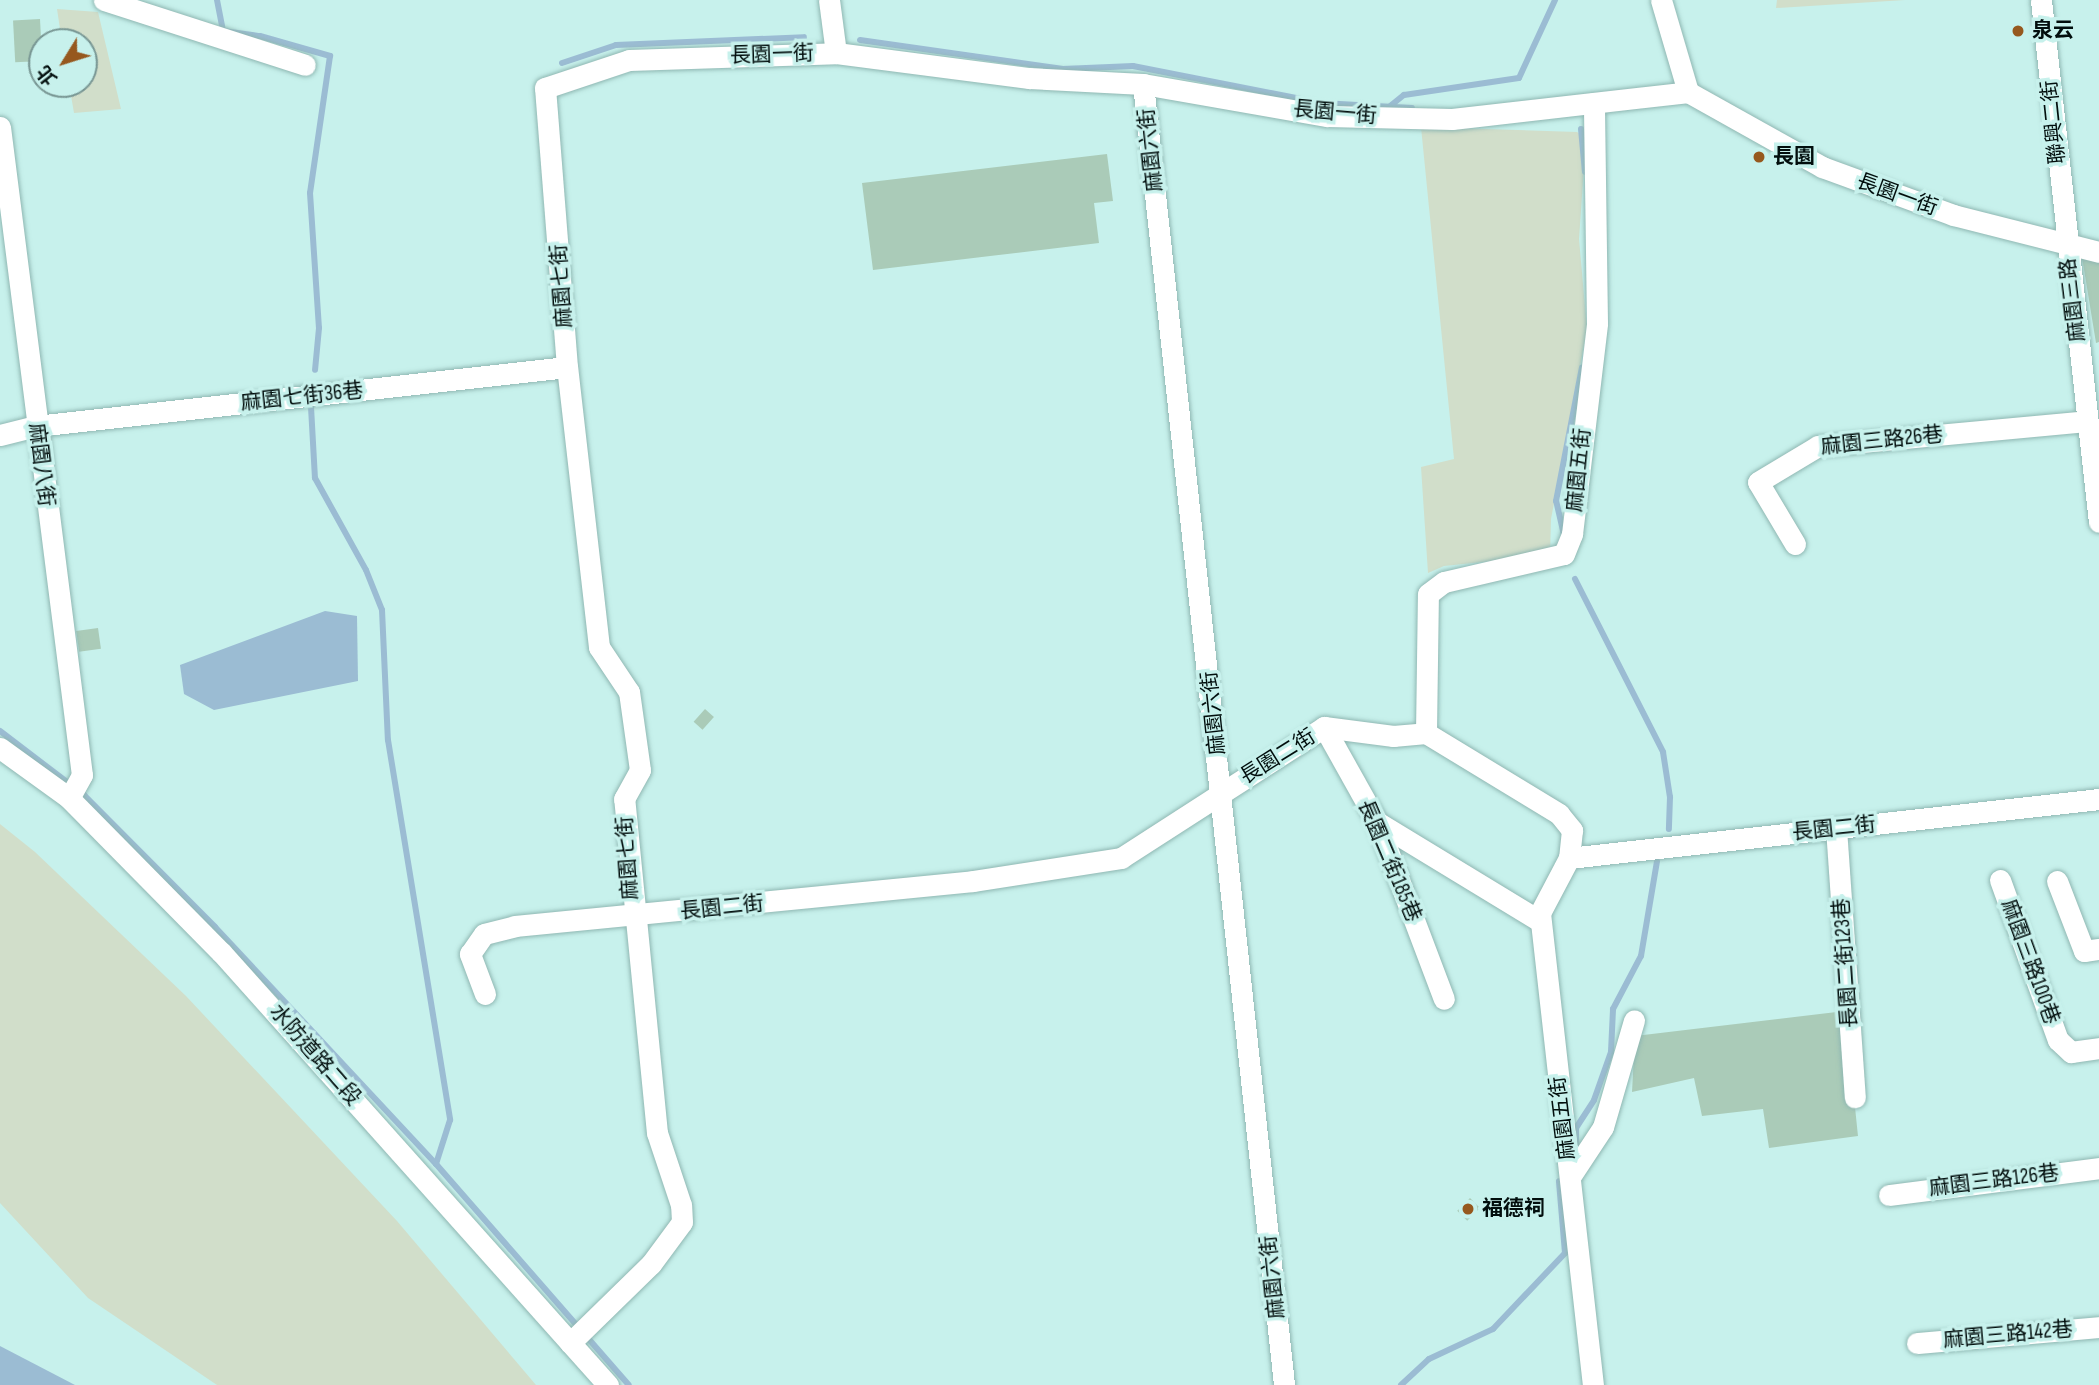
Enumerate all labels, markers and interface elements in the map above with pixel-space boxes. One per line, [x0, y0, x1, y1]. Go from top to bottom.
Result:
place label: 泉云 [2032, 18, 2074, 44]
marker: 泉云 [2010, 23, 2026, 39]
north arrow [28, 28, 98, 98]
street label: 長園一街 [730, 41, 814, 69]
text: 北 [33, 60, 63, 90]
street label: 聯興二街 [2037, 79, 2071, 165]
street label: 長園一街 [1292, 97, 1378, 129]
street label: 麻園六街 [1134, 107, 1168, 193]
place label: 長園 [1773, 144, 1815, 170]
marker: 長園 [1751, 149, 1767, 165]
street label: 長園一街 [1853, 169, 1941, 221]
street label: 麻園七街 [547, 243, 577, 329]
street label: 麻園三路 [2055, 257, 2091, 343]
street label: 麻園七街36巷 [240, 378, 364, 416]
street label: 麻園八街 [23, 422, 59, 508]
street label: 麻園三路26巷 [1820, 422, 1944, 460]
street label: 麻園五街 [1562, 427, 1596, 513]
street label: 麻園六街 [1197, 670, 1231, 756]
street label: 長園二街 [1236, 724, 1320, 790]
street label: 長園二街185巷 [1352, 796, 1426, 926]
street label: 長園二街 [1791, 812, 1877, 846]
street label: 麻園七街 [613, 815, 643, 901]
street label: 長園二街 [679, 891, 765, 925]
street label: 麻園三路100巷 [1996, 896, 2064, 1028]
street label: 長園二街123巷 [1829, 897, 1863, 1029]
street label: 水防道路二段 [264, 999, 366, 1111]
street label: 麻園五街 [1545, 1075, 1581, 1161]
street label: 麻園三路126巷 [1928, 1161, 2060, 1201]
place label: 福德祠 [1482, 1196, 1545, 1222]
marker: 福德祠 [1460, 1201, 1476, 1217]
street label: 麻園六街 [1256, 1234, 1290, 1320]
street label: 麻園三路142巷 [1942, 1317, 2074, 1353]

